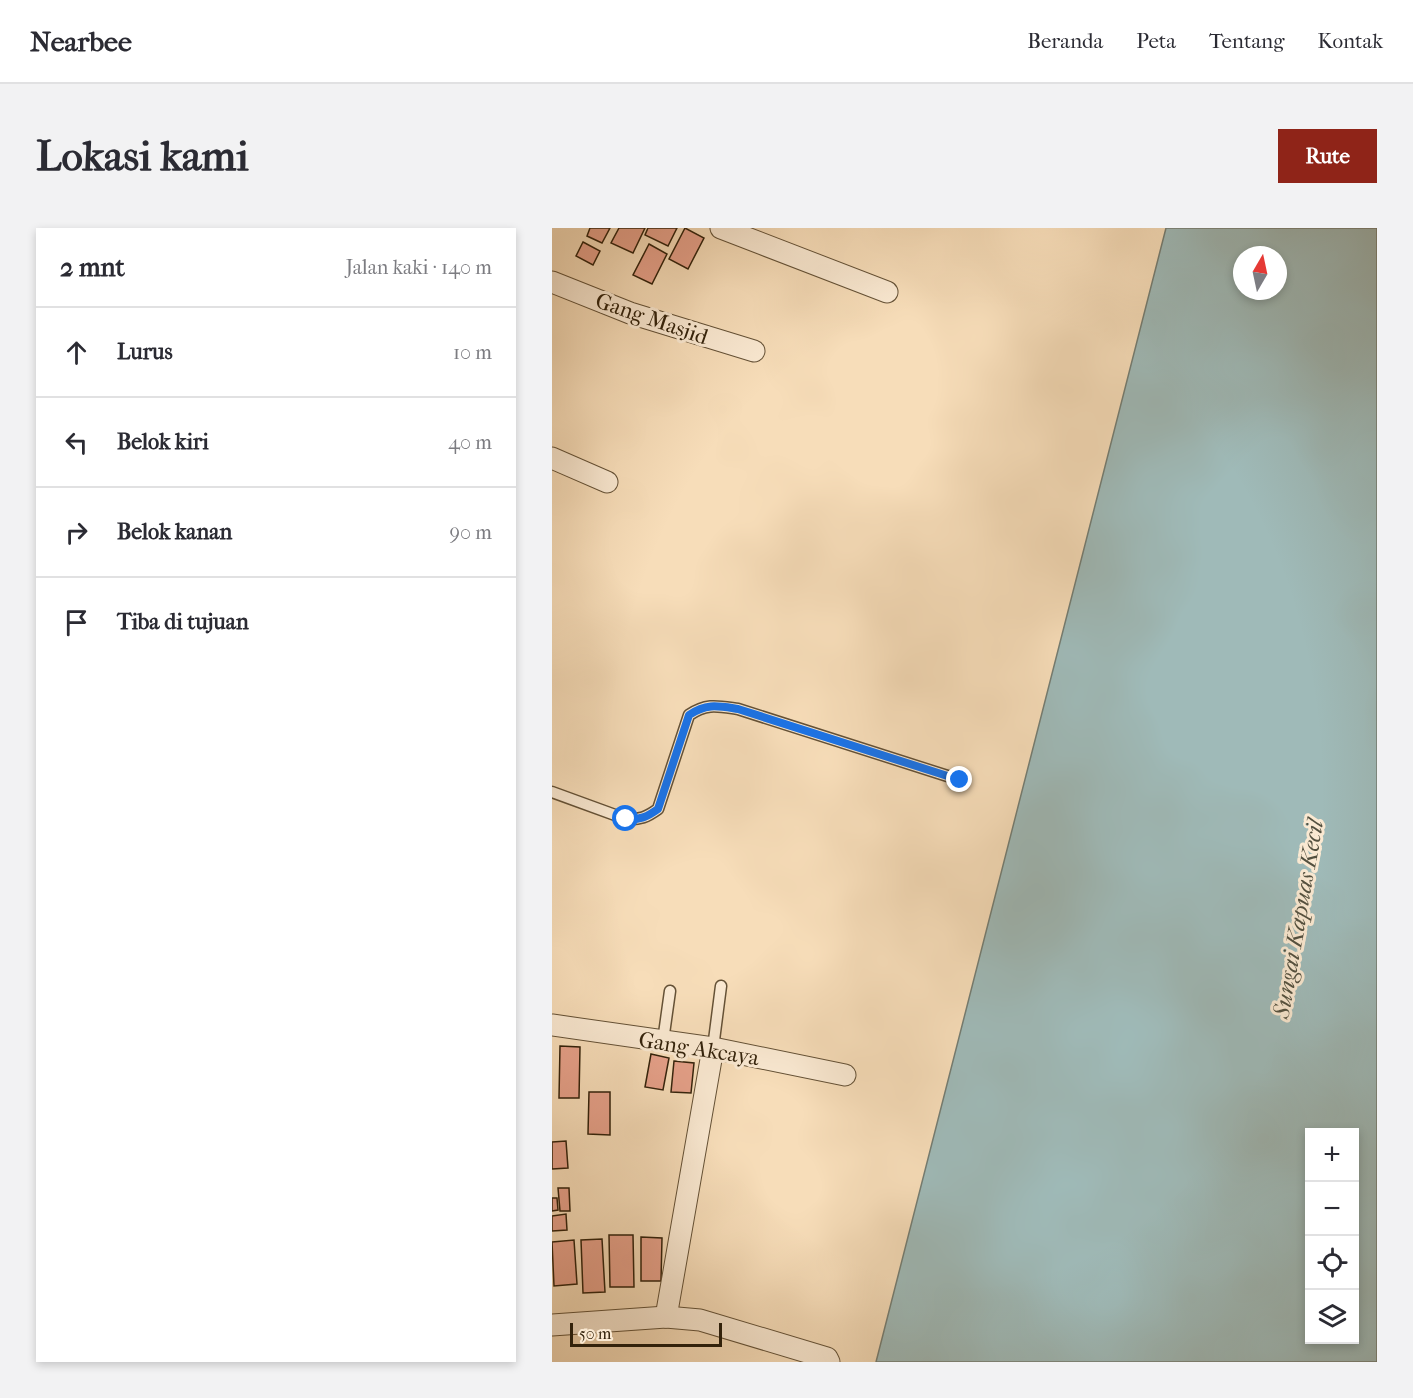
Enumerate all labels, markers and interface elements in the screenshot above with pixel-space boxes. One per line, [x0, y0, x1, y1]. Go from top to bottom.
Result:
text: Nearbee [30, 25, 132, 58]
text: Beranda [1027, 29, 1103, 53]
text: Peta [1136, 29, 1176, 53]
text: Tentang [1209, 29, 1285, 53]
text: Kontak [1318, 29, 1383, 53]
button: Rute [1278, 129, 1377, 183]
text: Lokasi kami [36, 132, 249, 181]
north arrow [1233, 246, 1287, 300]
text: 2 mnt [60, 252, 125, 283]
text: Jalan kaki · 140 m [346, 256, 492, 279]
street label: Gang Masjid [592, 288, 712, 351]
icon: ahead [60, 336, 93, 369]
text: Lurus [117, 339, 173, 365]
text: 10 m [453, 341, 492, 364]
icon: left [60, 426, 93, 459]
text: Belok kiri [117, 429, 209, 455]
text: 40 m [448, 431, 492, 454]
icon: right [60, 516, 93, 549]
text: Belok kanan [117, 519, 232, 545]
text: 90 m [450, 521, 492, 544]
icon: arrive [60, 606, 93, 639]
text: Tiba di tujuan [117, 609, 249, 635]
route end [946, 766, 972, 792]
route start [612, 805, 638, 831]
water label: Sungai Kapuas Kecil [1267, 814, 1330, 1022]
street label: Gang Akcaya [637, 1027, 762, 1071]
map controls [1305, 1128, 1359, 1344]
button: + [1305, 1128, 1359, 1182]
button: − [1305, 1182, 1359, 1236]
button: locate [1305, 1236, 1359, 1290]
button: layers [1305, 1290, 1359, 1344]
scale bar [570, 1320, 722, 1348]
text: 50 m [579, 1324, 611, 1343]

